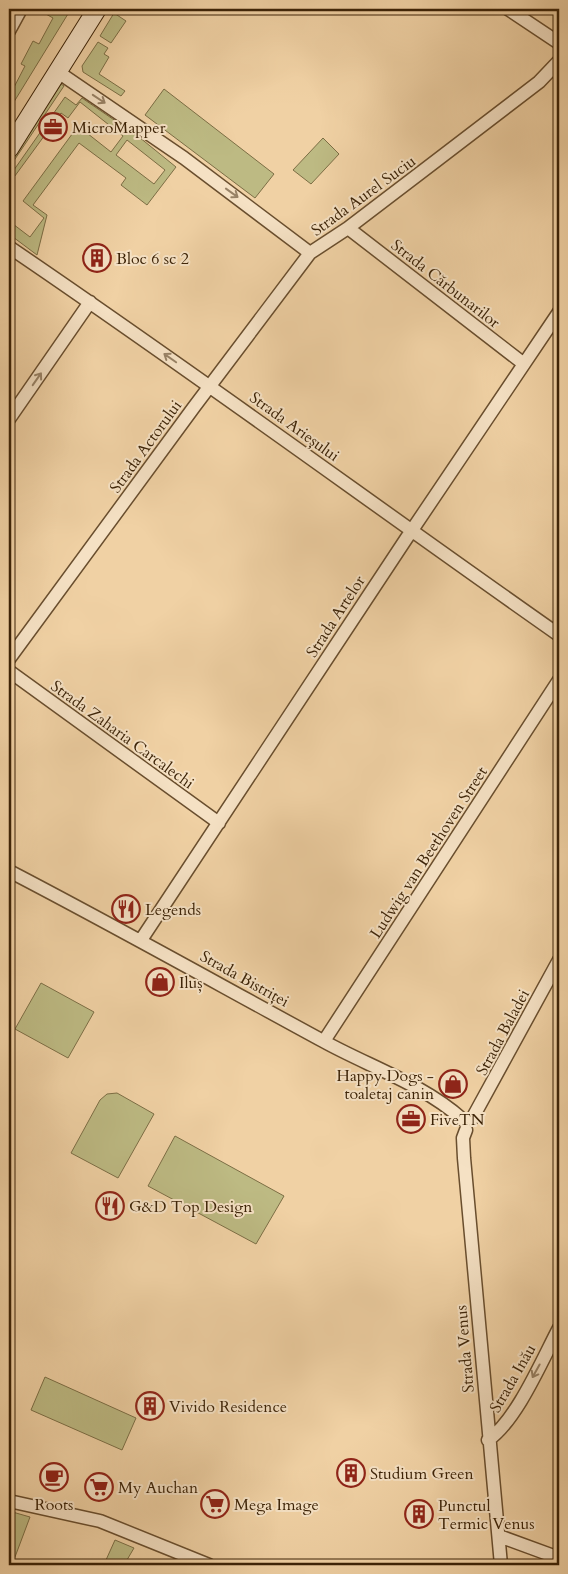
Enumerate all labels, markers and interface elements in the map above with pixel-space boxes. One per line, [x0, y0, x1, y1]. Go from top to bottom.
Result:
one-way arrow [92, 94, 106, 104]
office icon: MicroMapper [38, 112, 68, 142]
place label: MicroMapper [72, 117, 166, 139]
street label: Strada Aurel Suciu [307, 150, 421, 241]
one-way arrow [225, 188, 239, 198]
street label: Strada Cărbunarilor [386, 234, 505, 333]
building icon: Bloc 6 sc 2 [82, 243, 112, 273]
place label: Bloc 6 sc 2 [116, 248, 189, 270]
one-way arrow [163, 353, 177, 363]
one-way arrow [32, 372, 42, 386]
street label: Strada Arieșului [245, 387, 344, 467]
street label: Strada Actorului [105, 395, 187, 498]
street label: Strada Artelor [301, 571, 371, 662]
street label: Strada Zaharia Carcalechi [46, 675, 199, 795]
street label: Ludwig van Beethoven Street [365, 762, 493, 943]
restaurant icon: Legends [111, 894, 141, 924]
place label: Legends [145, 899, 201, 921]
street label: Strada Bistriței [196, 945, 293, 1013]
shop icon: Iluș [145, 967, 175, 997]
place label: Iluș [179, 972, 203, 994]
street label: Strada Baladei [471, 985, 535, 1079]
place label: Happy Dogs - toaletaj canin [337, 1065, 434, 1105]
shop icon: Happy Dogs - toaletaj canin [438, 1069, 468, 1099]
office icon: FiveTN [396, 1104, 426, 1134]
place label: FiveTN [430, 1109, 485, 1131]
restaurant icon: G&D Top Design [95, 1191, 125, 1221]
place label: G&D Top Design [129, 1196, 252, 1218]
street label: Strada Venus [450, 1304, 480, 1394]
street label: Strada Inău [484, 1340, 541, 1417]
one-way arrow [531, 1363, 541, 1378]
building icon: Vivido Residence [135, 1391, 165, 1421]
place label: Vivido Residence [169, 1396, 287, 1418]
building icon: Studium Green [336, 1458, 366, 1488]
cafe icon: Roots [39, 1462, 69, 1492]
place label: Studium Green [370, 1463, 474, 1485]
supermarket icon: My Auchan [84, 1472, 114, 1502]
place label: My Auchan [118, 1477, 198, 1499]
supermarket icon: Mega Image [200, 1489, 230, 1519]
place label: Roots [35, 1494, 73, 1516]
place label: Mega Image [234, 1494, 319, 1516]
place label: Punctul Termic Venus [438, 1495, 535, 1535]
building icon: Punctul Termic Venus [404, 1499, 434, 1529]

